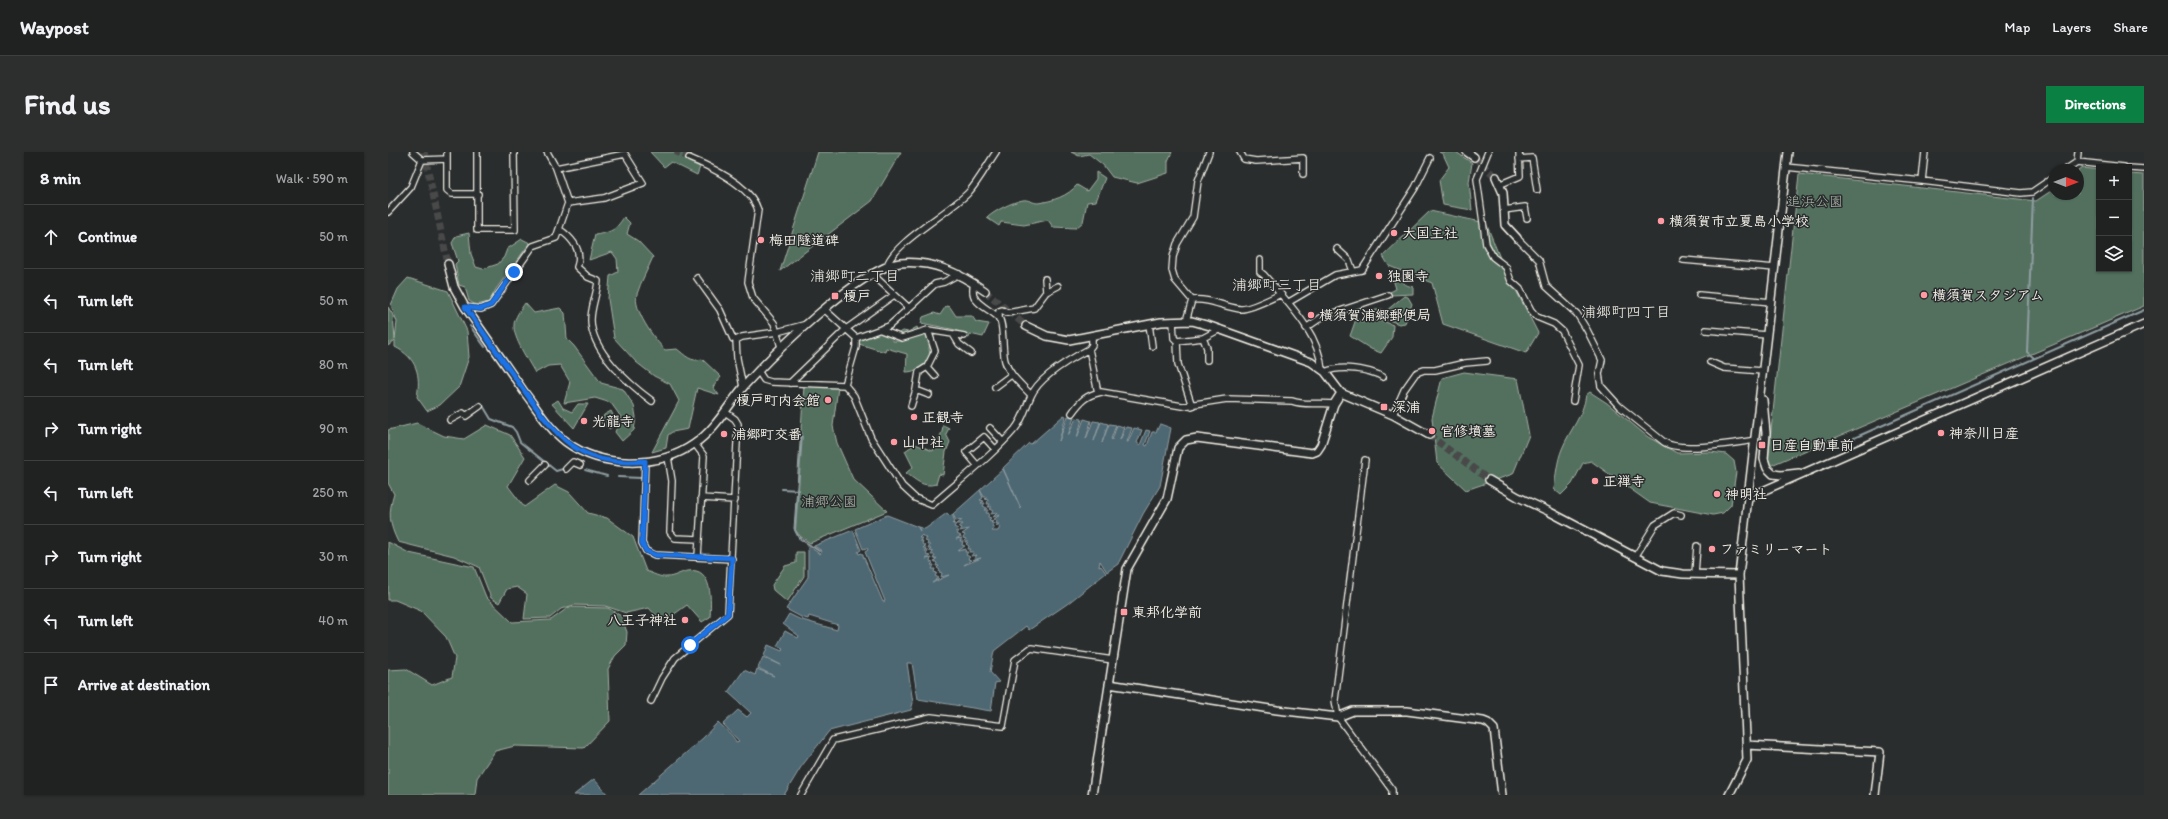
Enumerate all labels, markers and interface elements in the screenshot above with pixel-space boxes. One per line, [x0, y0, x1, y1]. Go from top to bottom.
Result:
text: Waypost [20, 16, 89, 39]
text: Map [2005, 19, 2030, 36]
text: Layers [2052, 19, 2091, 36]
text: Share [2113, 19, 2148, 36]
button: Directions [2046, 86, 2144, 123]
text: Find us [24, 87, 111, 121]
north arrow [2048, 164, 2084, 200]
map controls [2096, 164, 2132, 272]
button: + [2096, 164, 2132, 200]
text: 8 min [40, 168, 81, 188]
text: Walk · 590 m [276, 171, 348, 186]
park label: 追浜公園 [1787, 193, 1843, 210]
button: − [2096, 200, 2132, 236]
place label: 横須賀市立夏島小学校 [1669, 213, 1809, 230]
marker: 横須賀市立夏島小学校 [1656, 216, 1666, 226]
place label: 大国主社 [1402, 225, 1458, 242]
icon: ahead [40, 226, 62, 248]
text: Continue [78, 228, 137, 246]
marker: 大国主社 [1389, 228, 1399, 238]
text: 50 m [319, 229, 348, 244]
place label: 梅田隧道碑 [769, 232, 839, 249]
marker: 梅田隧道碑 [756, 235, 766, 245]
button: layers [2096, 236, 2132, 272]
route end [505, 263, 523, 281]
district label: 浦郷町二丁目 [810, 267, 900, 285]
place label: 独園寺 [1387, 268, 1429, 285]
marker: 独園寺 [1374, 271, 1384, 281]
district label: 浦郷町三丁目 [1232, 276, 1322, 294]
place label: 横須賀スタジアム [1932, 287, 2044, 304]
place label: 榎戸 [843, 288, 871, 305]
icon: left [40, 290, 62, 312]
marker: 横須賀スタジアム [1919, 290, 1929, 300]
marker: 榎戸 [830, 291, 840, 301]
text: Turn left [78, 292, 133, 310]
text: 50 m [319, 293, 348, 308]
district label: 浦郷町四丁目 [1581, 303, 1671, 321]
place label: 横須賀浦郷郵便局 [1319, 307, 1431, 324]
marker: 横須賀浦郷郵便局 [1306, 310, 1316, 320]
icon: left [40, 354, 62, 376]
text: Turn left [78, 356, 133, 374]
text: 80 m [319, 357, 348, 372]
place label: 榎戸町内会館 [736, 392, 820, 409]
marker: 榎戸町内会館 [823, 395, 833, 405]
place label: 深浦 [1392, 399, 1420, 416]
marker: 深浦 [1379, 402, 1389, 412]
place label: 正観寺 [922, 409, 964, 426]
marker: 正観寺 [909, 412, 919, 422]
place label: 光龍寺 [592, 413, 634, 430]
marker: 光龍寺 [579, 416, 589, 426]
icon: right [40, 418, 62, 440]
text: Turn right [78, 420, 142, 438]
text: 90 m [319, 421, 348, 436]
place label: 官修墳墓 [1440, 423, 1496, 440]
place label: 神奈川日産 [1949, 425, 2019, 442]
place label: 浦郷町交番 [732, 426, 802, 443]
marker: 官修墳墓 [1427, 426, 1437, 436]
marker: 神奈川日産 [1936, 428, 1946, 438]
marker: 浦郷町交番 [719, 429, 729, 439]
place label: 山中社 [902, 434, 944, 451]
marker: 山中社 [889, 437, 899, 447]
place label: 日産自動車前 [1770, 437, 1854, 454]
marker: 日産自動車前 [1757, 440, 1767, 450]
place label: 正禅寺 [1603, 473, 1645, 490]
marker: 正禅寺 [1590, 476, 1600, 486]
icon: left [40, 482, 62, 504]
text: Turn left [78, 484, 133, 502]
text: 250 m [312, 485, 348, 500]
place label: 神明社 [1725, 486, 1767, 503]
marker: 神明社 [1712, 489, 1722, 499]
park label: 浦郷公園 [801, 493, 857, 510]
place label: ファミリーマート [1720, 541, 1833, 558]
marker: ファミリーマート [1707, 544, 1717, 554]
icon: right [40, 546, 62, 568]
text: Turn right [78, 548, 142, 566]
text: 30 m [319, 549, 348, 564]
place label: 東邦化学前 [1132, 604, 1202, 621]
marker: 東邦化学前 [1119, 607, 1129, 617]
icon: left [40, 610, 62, 632]
text: Turn left [78, 612, 133, 630]
place label: 八王子神社 [607, 612, 677, 629]
text: 40 m [318, 613, 348, 628]
marker: 八王子神社 [680, 615, 690, 625]
route start [681, 636, 699, 654]
icon: arrive [40, 674, 62, 696]
text: Arrive at destination [78, 676, 210, 694]

